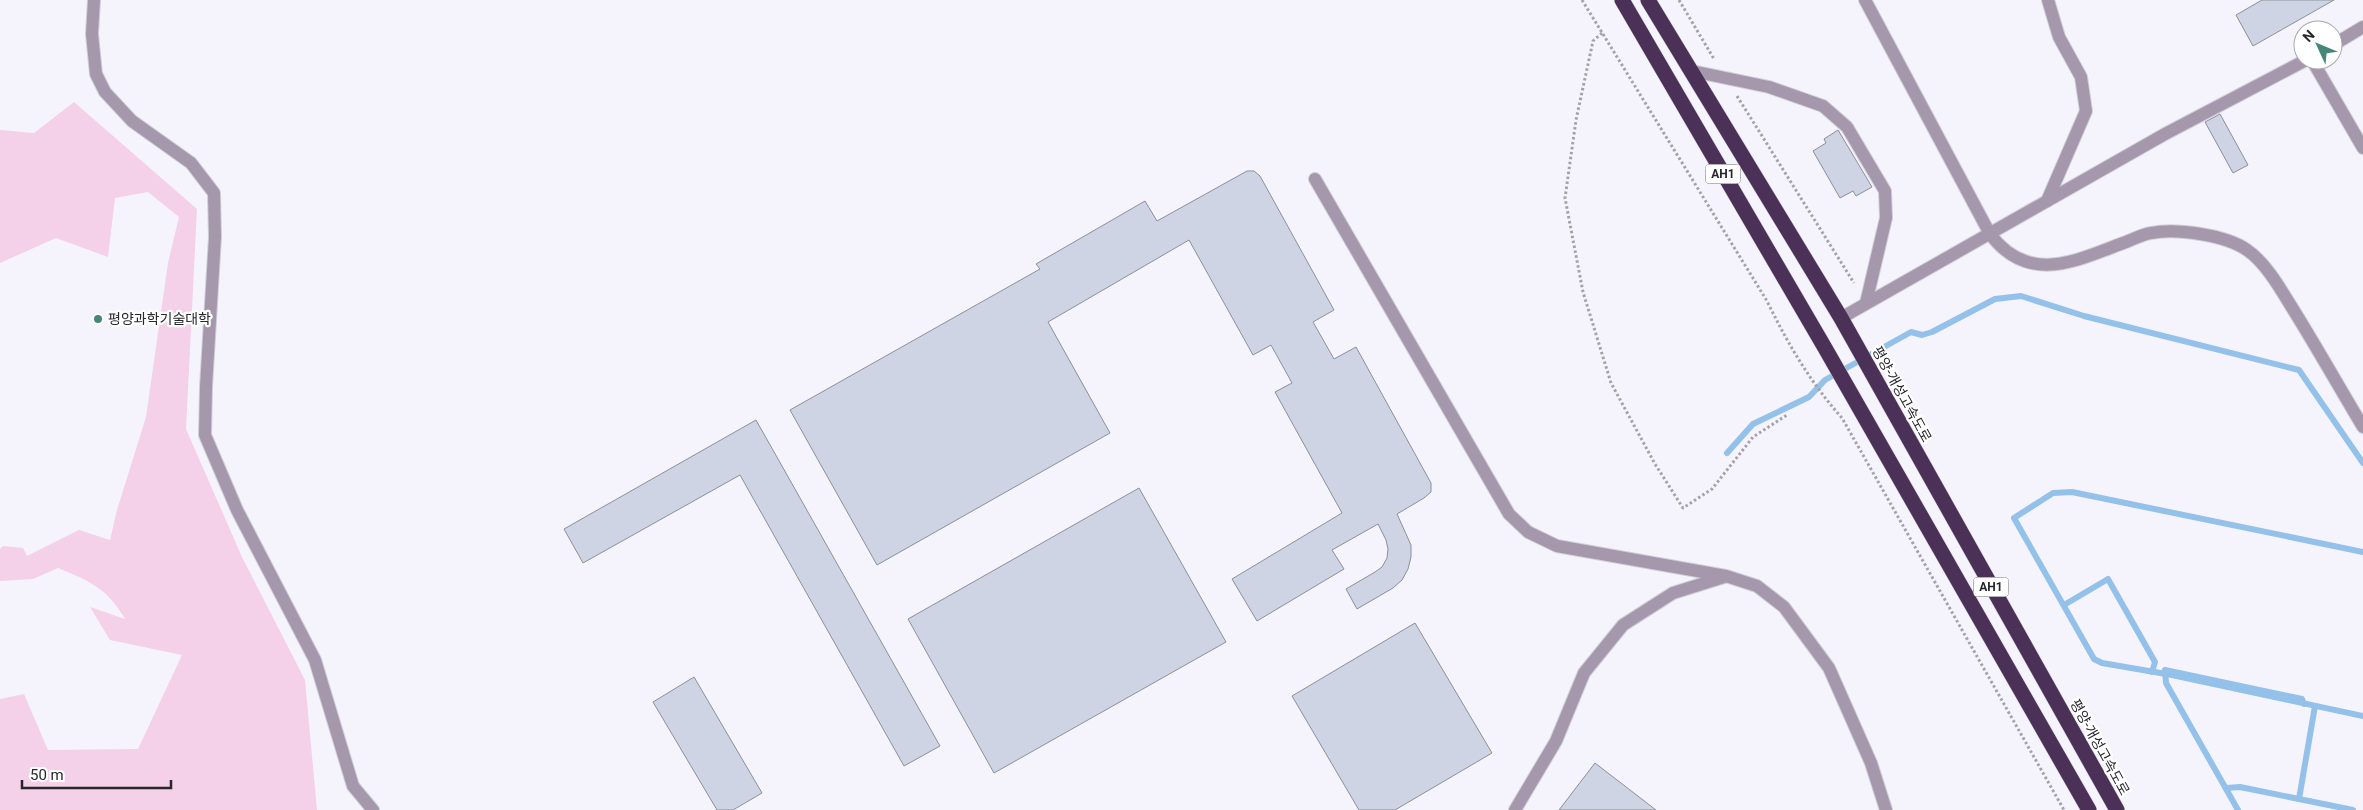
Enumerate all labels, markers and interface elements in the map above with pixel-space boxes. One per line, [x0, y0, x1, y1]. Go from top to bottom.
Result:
north arrow [2293, 20, 2343, 70]
text: N [2299, 27, 2318, 45]
road number: AH1 [1706, 164, 1740, 183]
place label: 평양과학기술대학 [108, 311, 211, 327]
marker: 평양과학기술대학 [92, 313, 104, 325]
street label: 평양-개성고속도로 [1869, 343, 1935, 445]
road number: AH1 [1974, 578, 2008, 596]
street label: 평양-개성고속도로 [2067, 696, 2133, 798]
scale bar [22, 758, 171, 790]
text: 50 m [30, 766, 64, 784]

